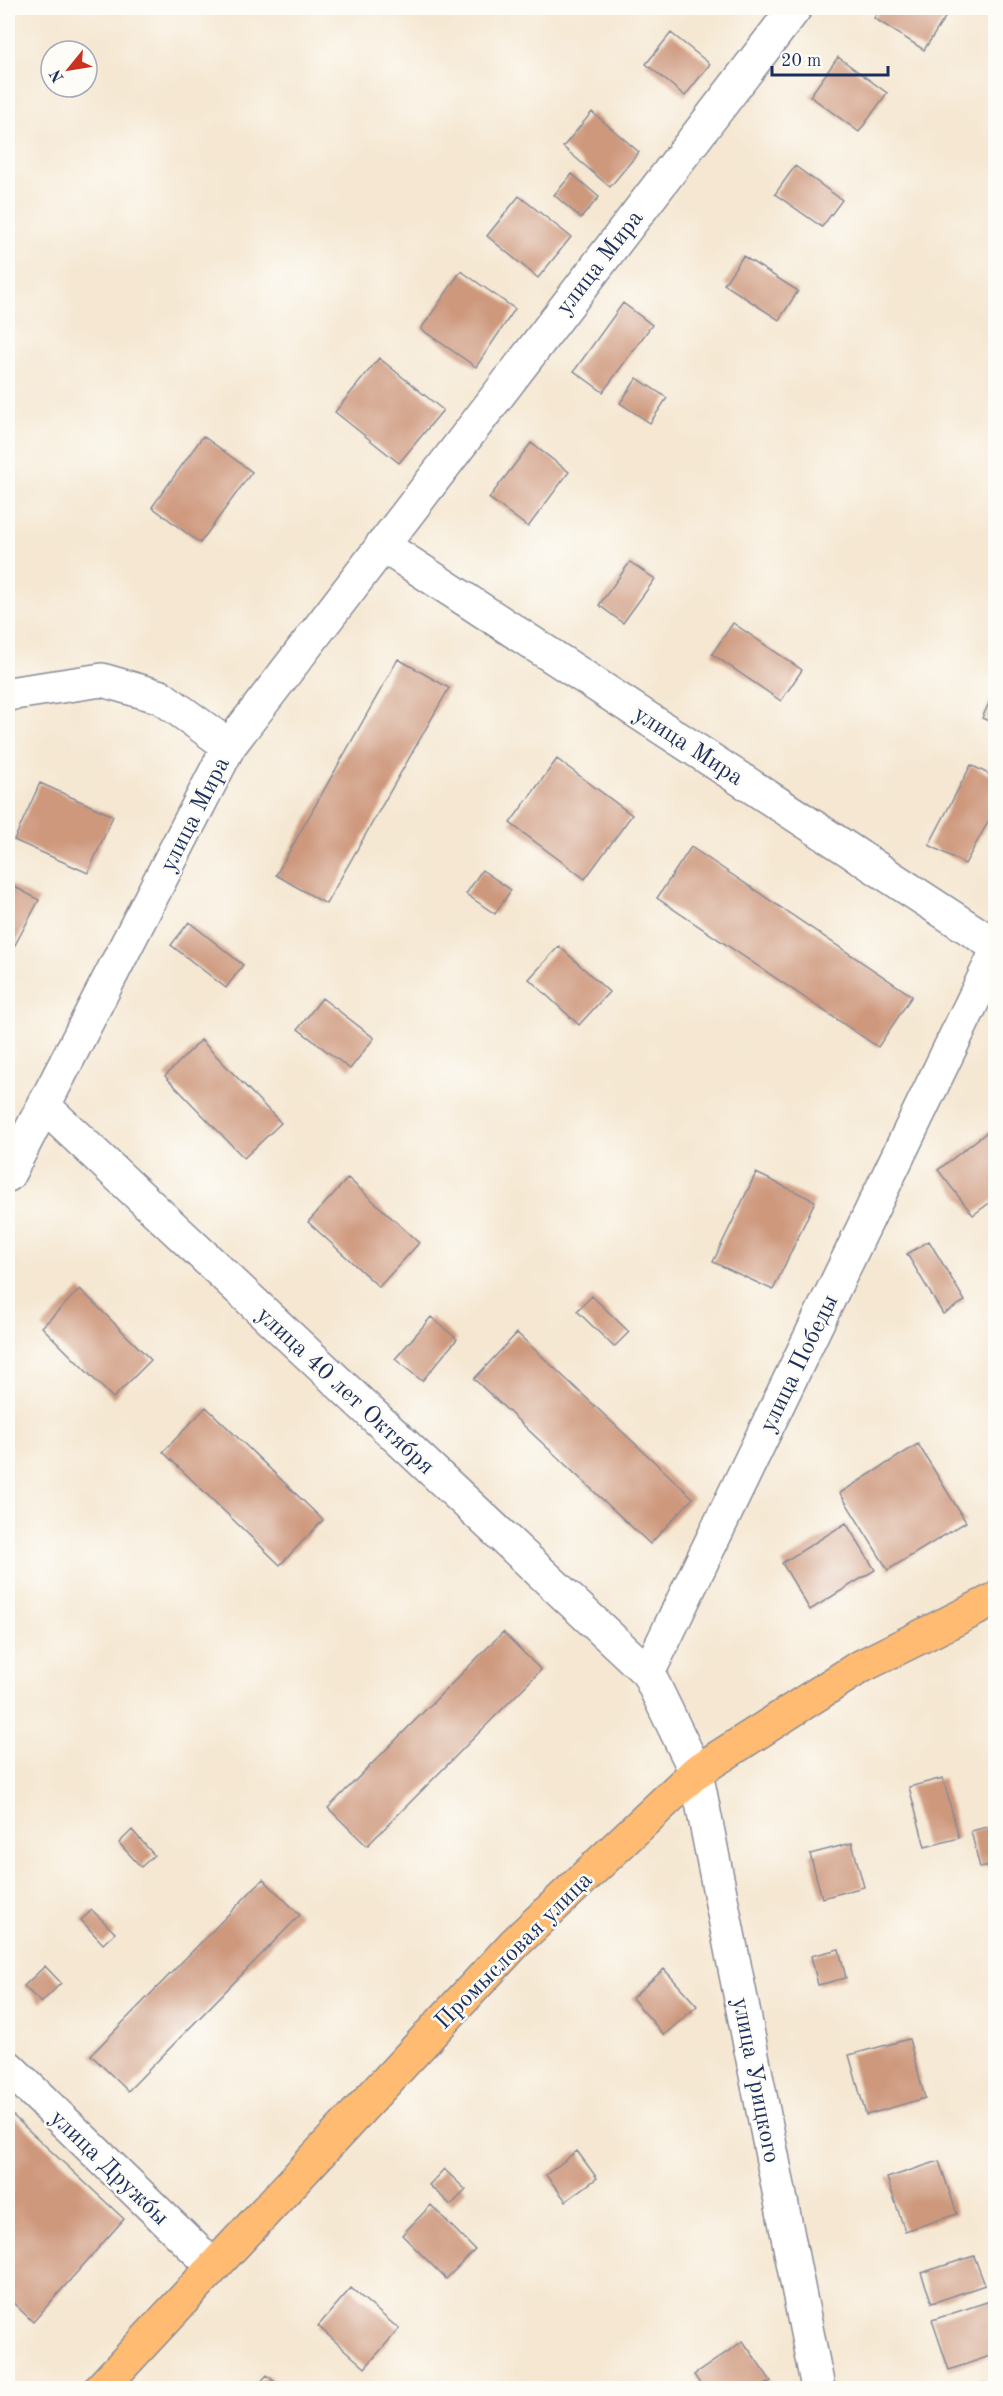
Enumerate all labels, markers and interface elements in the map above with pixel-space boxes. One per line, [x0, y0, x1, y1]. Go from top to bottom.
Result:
north arrow [39, 39, 99, 99]
scale bar [772, 39, 888, 77]
text: 20 m [781, 52, 821, 70]
text: N [47, 66, 68, 85]
street label: улица Мира [553, 206, 649, 320]
street label: улица Мира [629, 702, 747, 791]
street label: улица Мира [157, 753, 235, 876]
street label: улица Победы [756, 1291, 843, 1436]
street label: улица 40 лет Октября [251, 1303, 438, 1480]
street label: Промысловая улица [431, 1868, 598, 2035]
street label: улица Урицкого [727, 1996, 783, 2165]
street label: улица Дружбы [45, 2106, 173, 2231]

